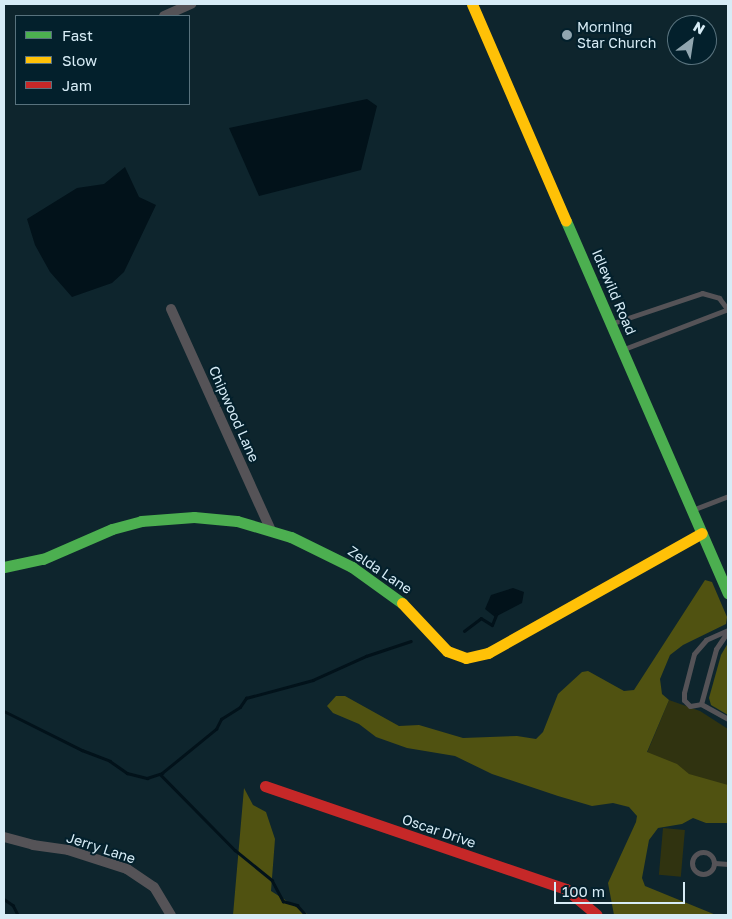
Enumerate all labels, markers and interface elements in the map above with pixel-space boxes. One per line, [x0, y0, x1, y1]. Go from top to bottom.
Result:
legend [15, 15, 190, 105]
north arrow [667, 15, 717, 65]
text: N [691, 18, 708, 38]
place label: Morning Star Church [577, 19, 656, 52]
text: Fast [62, 26, 93, 44]
marker: Morning Star Church [561, 29, 573, 41]
text: Slow [62, 51, 97, 69]
text: Jam [62, 76, 92, 94]
street label: Idlewild Road [588, 247, 640, 337]
street label: Chipwood Lane [205, 363, 263, 465]
street label: Zelda Lane [345, 543, 415, 597]
street label: Oscar Drive [400, 811, 478, 851]
street label: Jerry Lane [64, 829, 138, 867]
scale bar [557, 872, 688, 904]
text: 100 m [562, 882, 605, 900]

